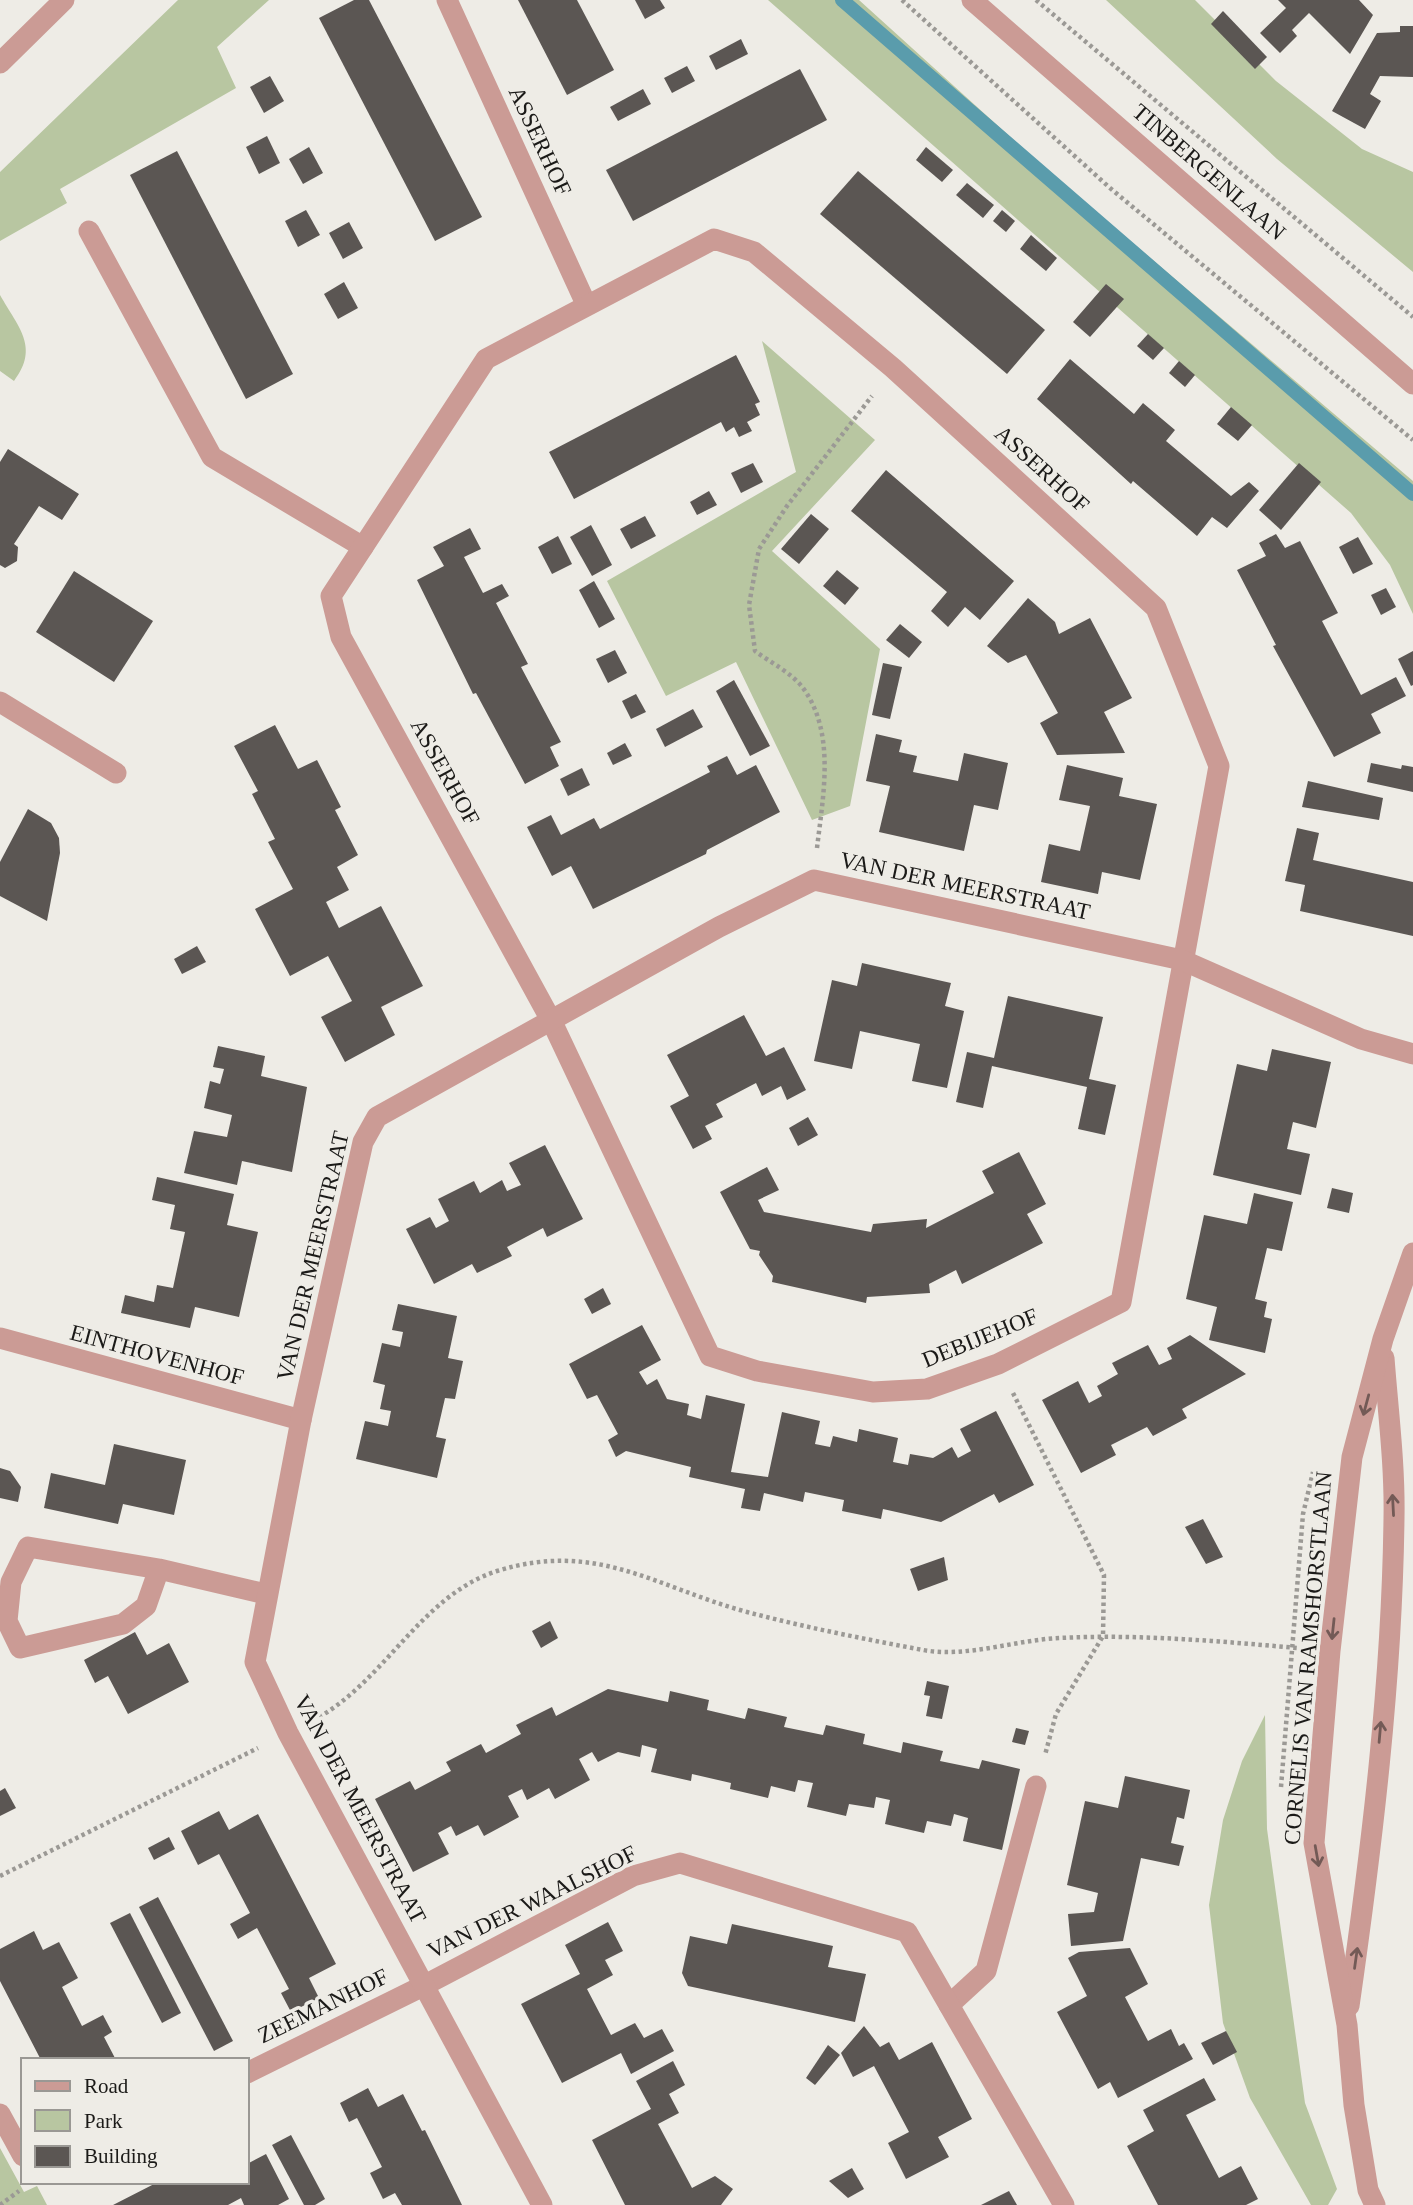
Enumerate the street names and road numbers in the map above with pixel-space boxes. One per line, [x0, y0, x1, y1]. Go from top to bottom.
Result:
street label: ASSERHOF [504, 82, 576, 200]
street label: TINBERGENLAAN [1128, 99, 1291, 245]
street label: ASSERHOF [990, 420, 1094, 518]
street label: ASSERHOF [406, 715, 484, 829]
street label: VAN DER MEERSTRAAT [838, 847, 1092, 925]
street label: VAN DER MEERSTRAAT [272, 1129, 354, 1383]
street label: DEBIJEHOF [918, 1303, 1042, 1373]
street label: EINTHOVENHOF [67, 1320, 247, 1390]
street label: CORNELIS VAN RAMSHORSTLAAN [1279, 1470, 1337, 1846]
street label: VAN DER MEERSTRAAT [289, 1690, 431, 1928]
street label: VAN DER WAALSHOF [424, 1841, 640, 1963]
street label: ZEEMANHOF [254, 1964, 392, 2048]

